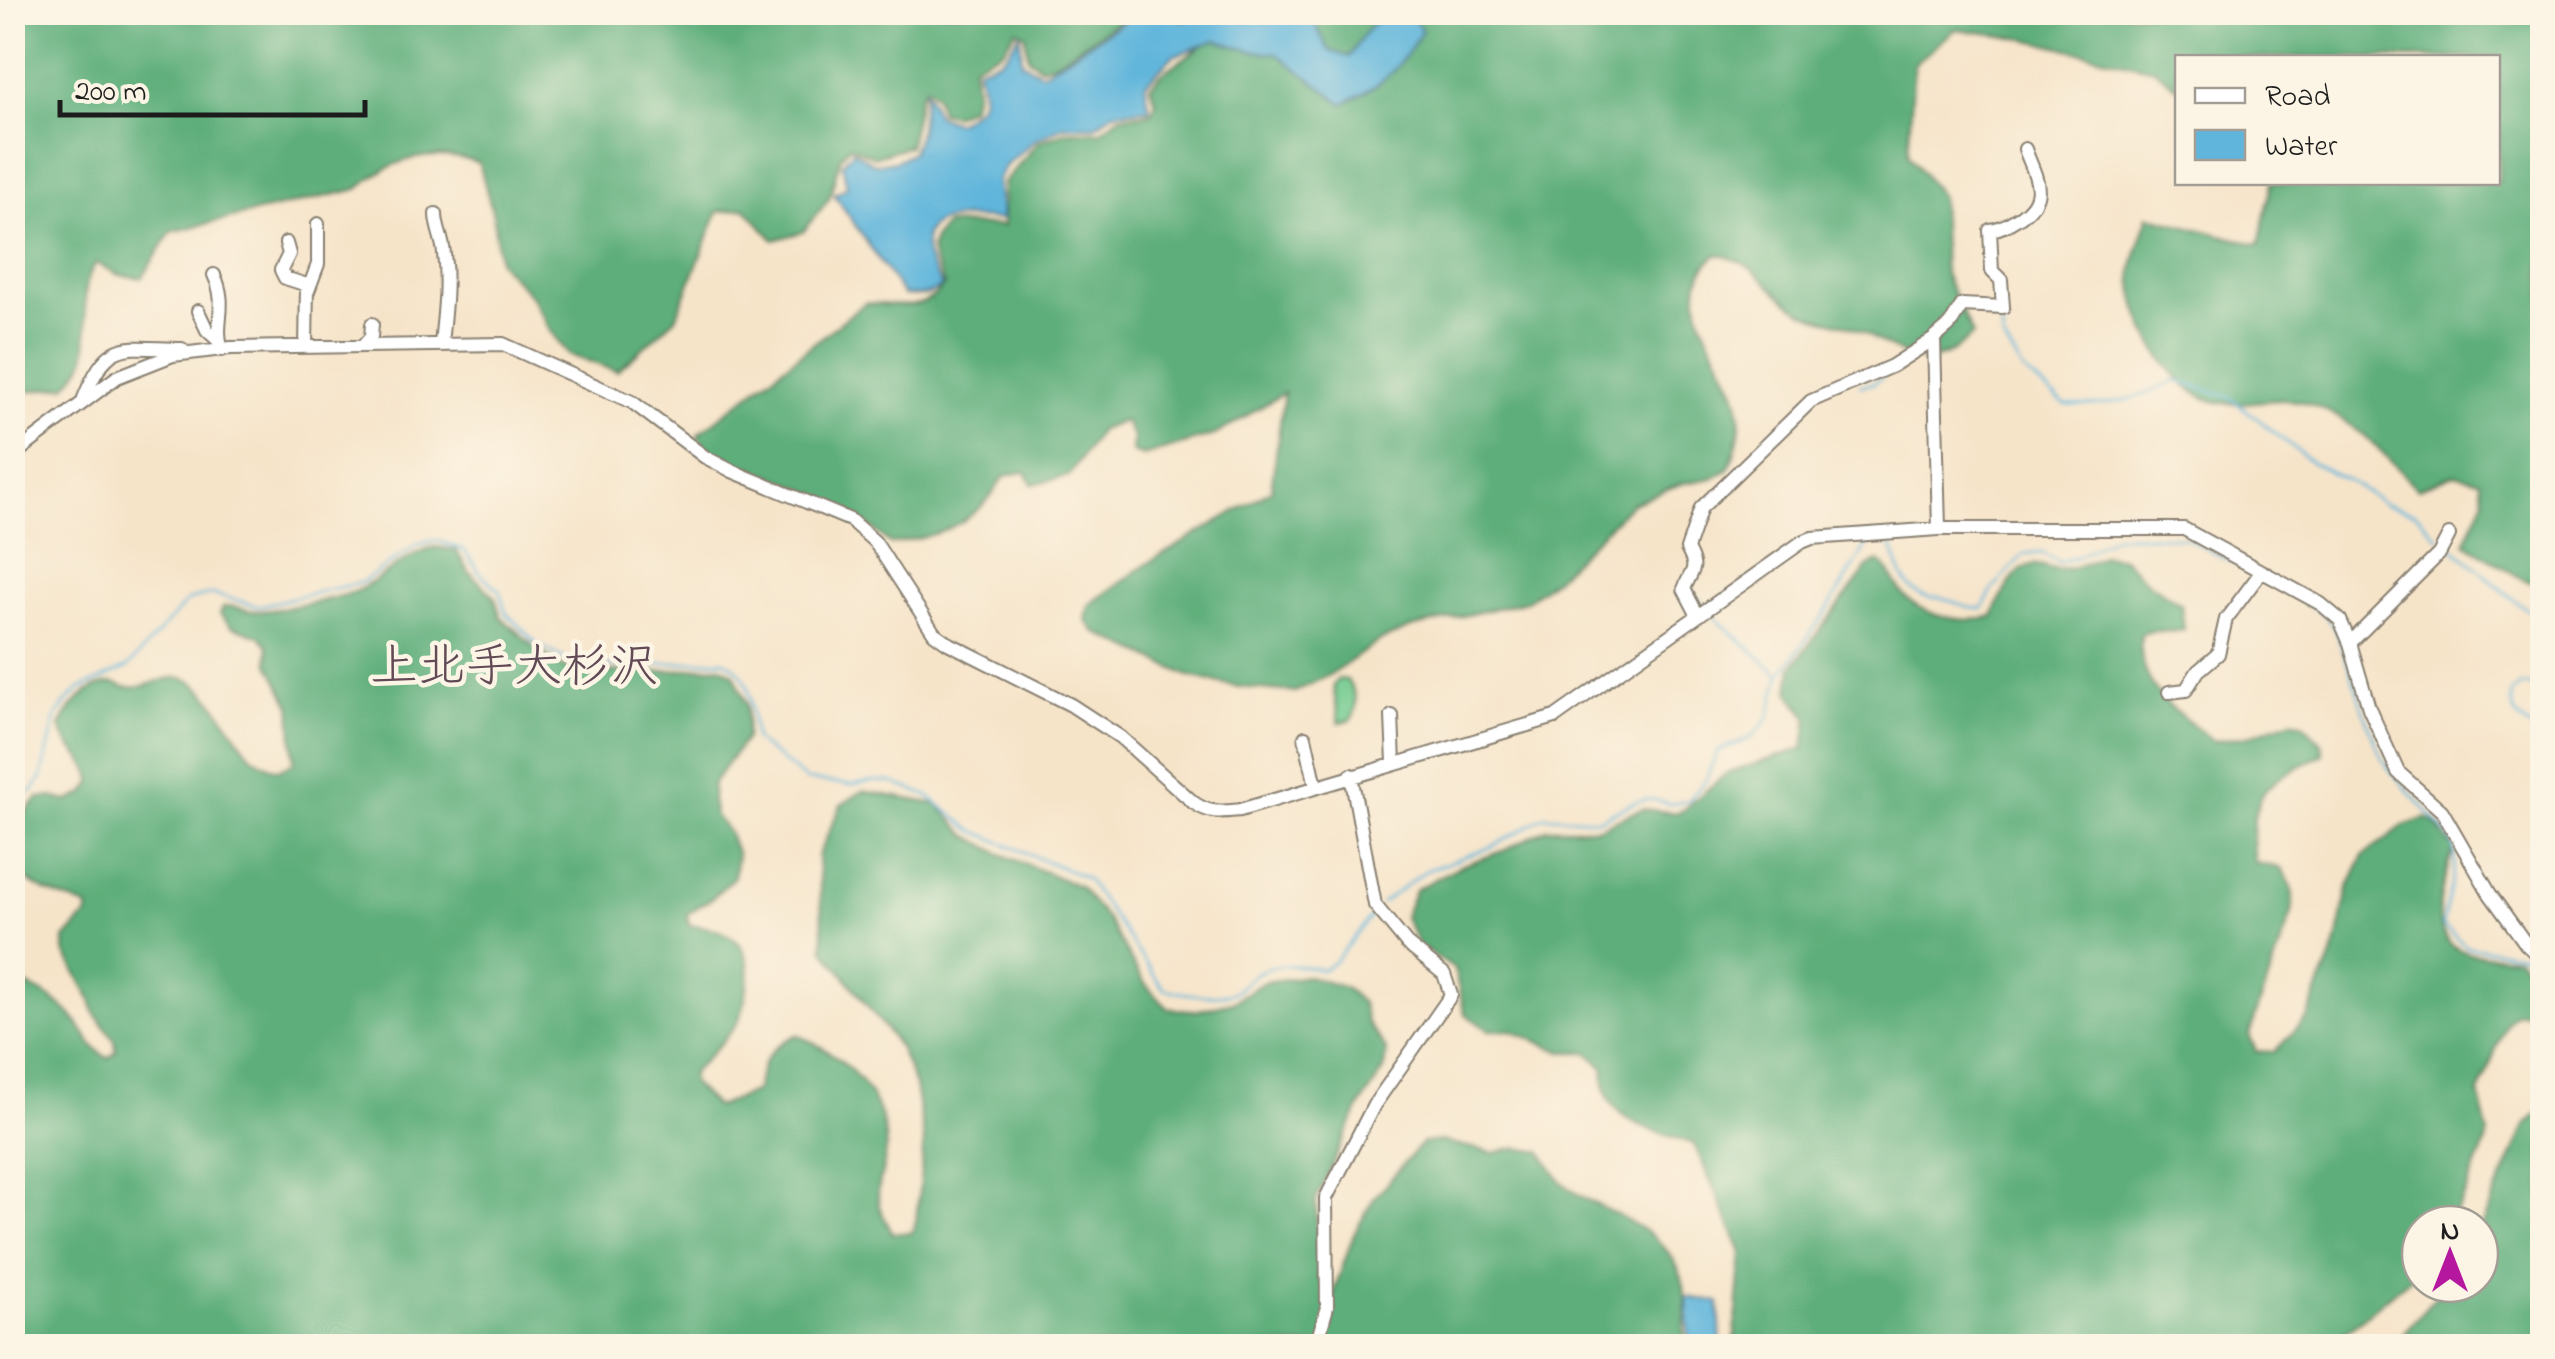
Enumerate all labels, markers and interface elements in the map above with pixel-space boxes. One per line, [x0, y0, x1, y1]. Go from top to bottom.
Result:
scale bar [60, 55, 365, 117]
legend [2175, 55, 2500, 185]
text: 200 m [75, 71, 147, 115]
text: Road [2265, 76, 2330, 120]
text: Water [2265, 126, 2338, 170]
district label: 上北手大杉沢 [370, 634, 658, 704]
north arrow [2400, 1204, 2500, 1304]
text: N [2441, 1212, 2459, 1253]

